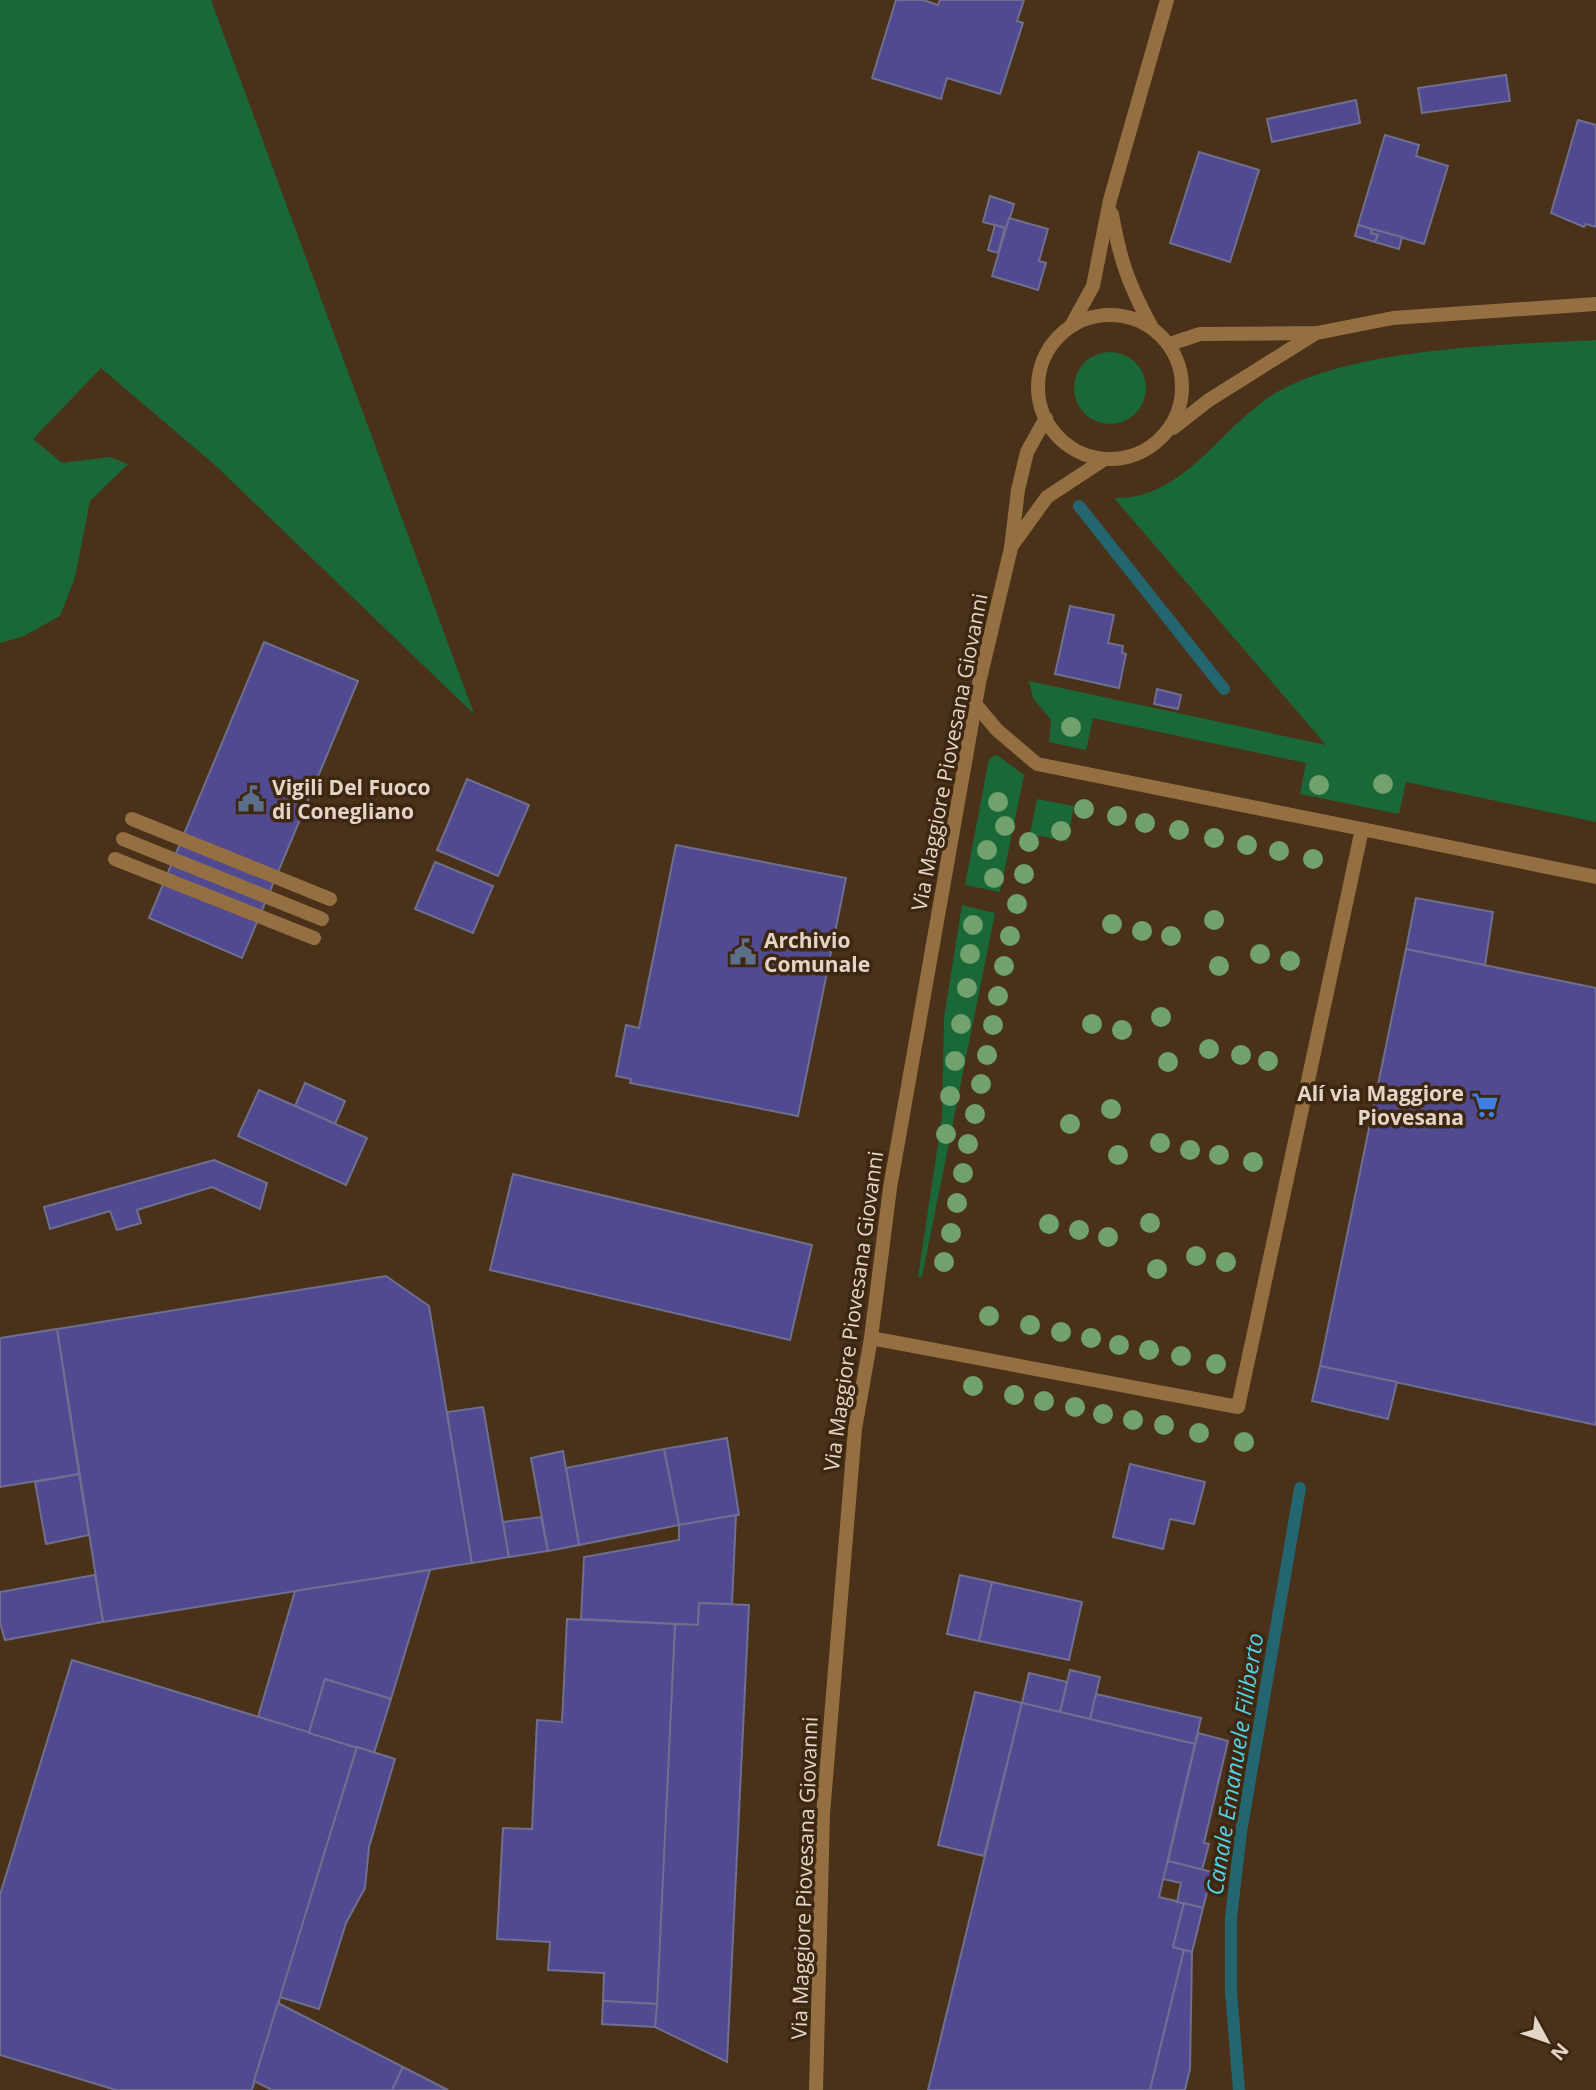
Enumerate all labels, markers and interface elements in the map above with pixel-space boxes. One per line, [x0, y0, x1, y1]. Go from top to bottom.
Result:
street label: Via Maggiore Piovesana Giovanni [904, 591, 994, 913]
place label: Vigili Del Fuoco di Conegliano [272, 773, 431, 825]
public building icon: Vigili Del Fuoco di Conegliano [236, 784, 266, 814]
place label: Archivio Comunale [764, 926, 870, 978]
public building icon: Archivio Comunale [728, 937, 758, 967]
place label: Alí via Maggiore Piovesana [1297, 1079, 1464, 1131]
supermarket icon: Alí via Maggiore Piovesana [1470, 1090, 1500, 1120]
street label: Via Maggiore Piovesana Giovanni [817, 1149, 889, 1473]
water label: Canale Emanuele Filiberto [1197, 1631, 1271, 1897]
street label: Via Maggiore Piovesana Giovanni [784, 1716, 824, 2040]
north arrow [1512, 2006, 1582, 2076]
text: N [1545, 2038, 1575, 2066]

